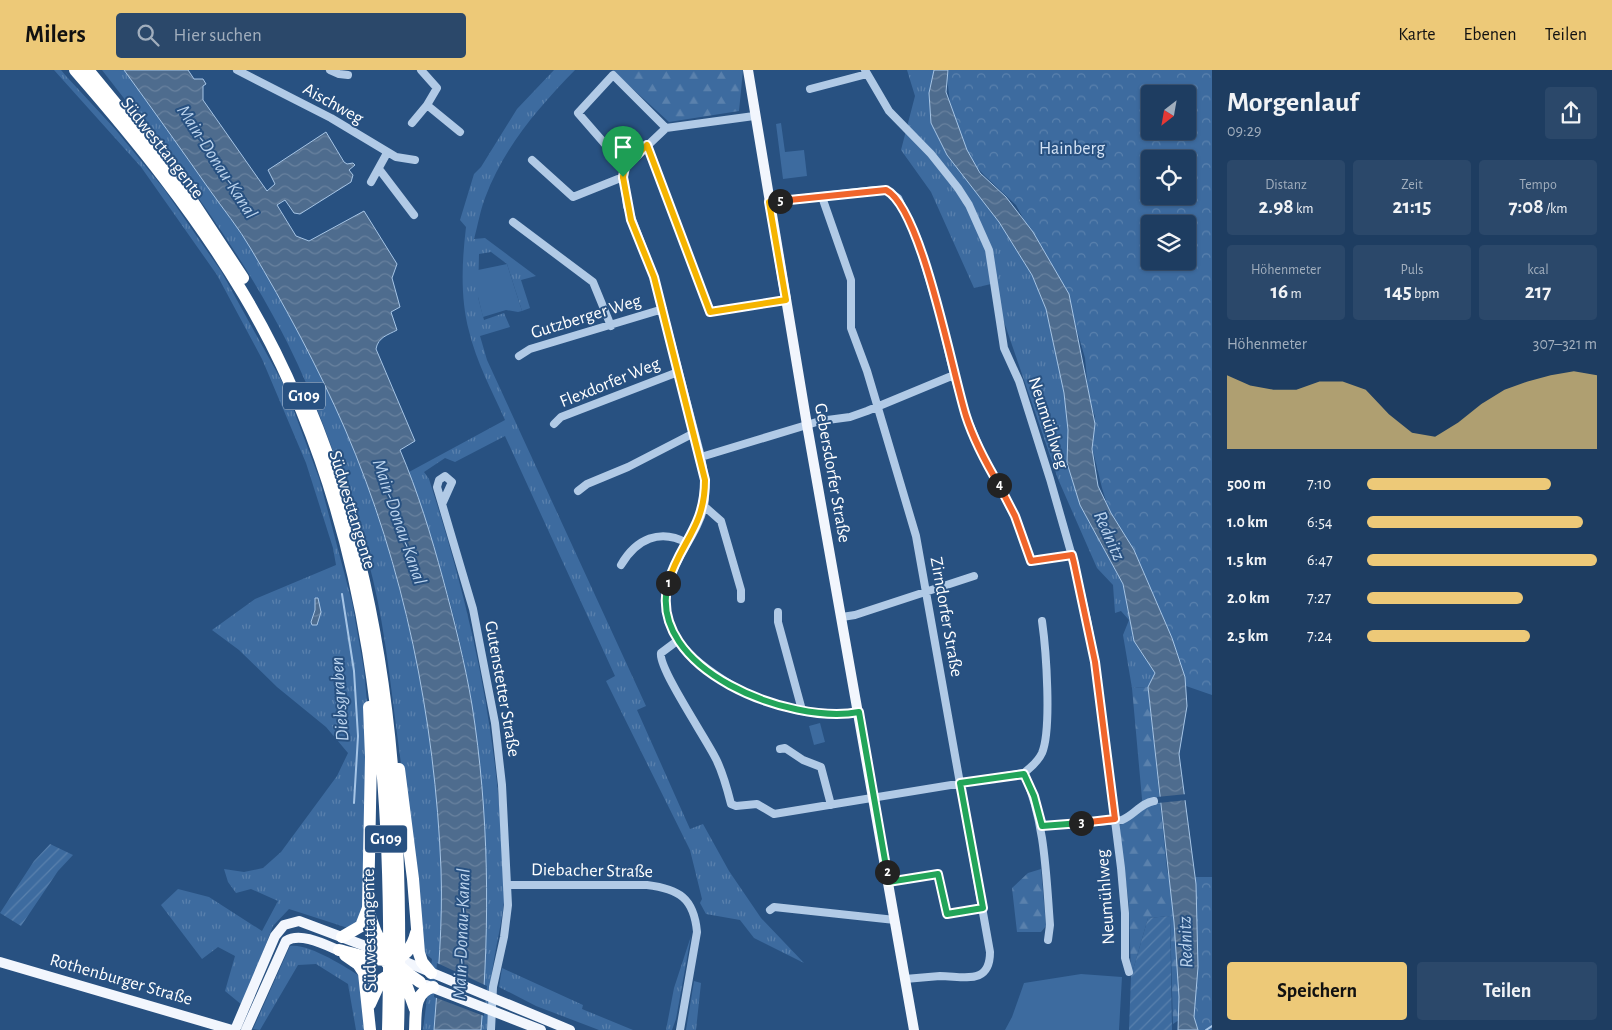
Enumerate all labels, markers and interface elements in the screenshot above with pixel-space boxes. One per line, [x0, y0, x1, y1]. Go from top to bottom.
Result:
search box [116, 13, 466, 58]
icon: search [134, 21, 162, 49]
text: Milers [25, 23, 86, 47]
text: Hier suchen [174, 26, 262, 45]
text: Karte [1398, 26, 1436, 44]
text: Ebenen [1464, 26, 1517, 44]
text: Teilen [1545, 26, 1587, 44]
street label: Aischweg [300, 80, 366, 128]
north arrow [1141, 85, 1196, 140]
map controls [1141, 85, 1196, 270]
button: share [1545, 87, 1597, 139]
text: Morgenlauf [1227, 89, 1358, 117]
street label: Südwesttangente [117, 94, 207, 202]
water label: Main-Donau-Kanal [173, 102, 261, 223]
text: 09:29 [1227, 123, 1261, 139]
pin [602, 126, 644, 177]
icon: arrive [609, 133, 637, 161]
park label: Hainberg [1039, 140, 1105, 158]
button: locate [1141, 150, 1196, 205]
text: Distanz [1265, 178, 1307, 192]
text: Zeit [1401, 178, 1423, 192]
text: Tempo [1519, 178, 1557, 192]
pin: 5 [768, 188, 792, 214]
text: 5 [777, 194, 784, 208]
text: 2.98 [1258, 196, 1294, 217]
text: 21:15 [1393, 196, 1431, 217]
text: 7:08 [1508, 196, 1544, 217]
text: km [1294, 202, 1314, 216]
text: /km [1544, 202, 1568, 216]
button: layers [1141, 215, 1196, 270]
text: Höhenmeter [1251, 263, 1321, 277]
text: Puls [1401, 263, 1423, 277]
text: kcal [1527, 263, 1549, 277]
text: 16 [1270, 281, 1288, 302]
text: 145 [1385, 281, 1412, 302]
text: 217 [1525, 281, 1551, 302]
text: m [1288, 287, 1302, 301]
text: bpm [1412, 287, 1439, 301]
street label: Gutzberger Weg [529, 292, 643, 342]
text: Höhenmeter [1227, 336, 1307, 352]
text: 307–321 m [1533, 336, 1597, 352]
street label: Flexdorfer Weg [557, 355, 663, 411]
street label: Neumühlweg [1025, 375, 1071, 471]
road number: G109 [283, 382, 325, 410]
street label: Gebersdorfer Straße [811, 402, 853, 544]
street label: Südwesttangente [325, 449, 379, 571]
water label: Main-Donau-Kanal [369, 457, 429, 587]
pin: 4 [986, 472, 1012, 498]
text: 500 m [1227, 476, 1266, 492]
text: 7:10 [1307, 476, 1331, 492]
text: 4 [996, 478, 1003, 492]
water label: Rednitz [1090, 508, 1128, 564]
text: 1.0 km [1227, 514, 1268, 530]
text: 6:54 [1307, 514, 1333, 530]
text: 1.5 km [1227, 552, 1267, 568]
text: 6:47 [1307, 552, 1333, 568]
street label: Zirndorfer Straße [927, 556, 965, 678]
pin: 1 [656, 570, 680, 596]
text: 1 [666, 576, 671, 590]
text: 2.0 km [1227, 590, 1270, 606]
text: 7:27 [1307, 590, 1331, 606]
street label: Gutenstetter Straße [481, 620, 523, 758]
text: 2.5 km [1227, 628, 1268, 644]
text: 7:24 [1307, 628, 1332, 644]
water label: Diebsgraben [328, 656, 352, 742]
pin: 3 [1068, 810, 1094, 836]
text: 3 [1078, 816, 1085, 830]
road number: G109 [365, 826, 407, 852]
street label: Neumühlweg [1094, 849, 1118, 945]
pin: 2 [874, 860, 900, 884]
street label: Diebacher Straße [531, 861, 653, 881]
text: 2 [884, 865, 891, 879]
street label: Südwesttangente [360, 868, 380, 992]
water label: Main-Donau-Kanal [450, 868, 474, 1000]
water label: Rednitz [1176, 915, 1196, 968]
street label: Rothenburger Straße [48, 951, 194, 1009]
button: Speichern [1227, 962, 1407, 1020]
button: Teilen [1417, 962, 1597, 1020]

